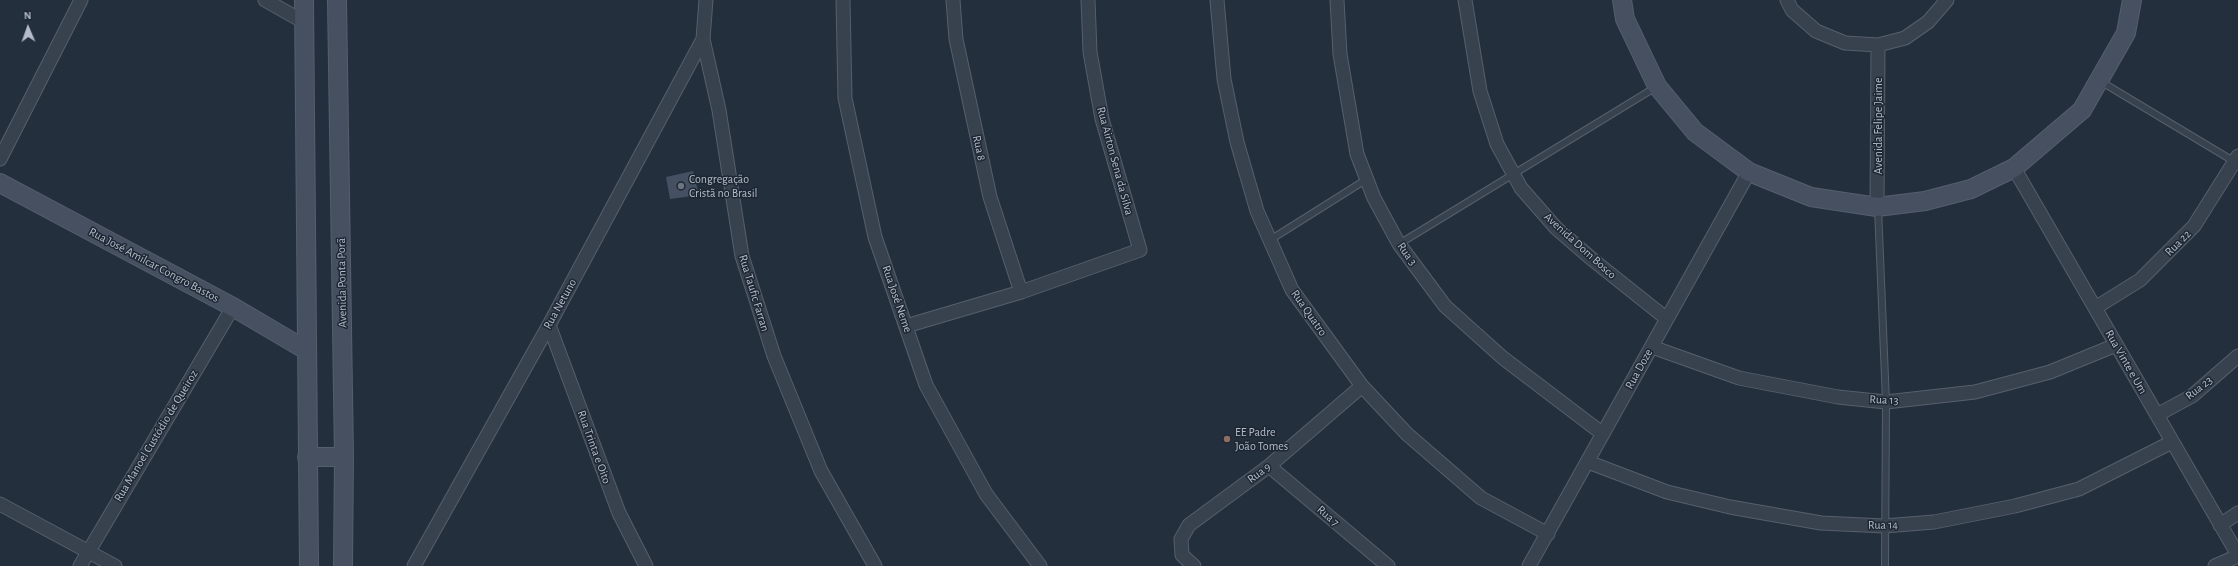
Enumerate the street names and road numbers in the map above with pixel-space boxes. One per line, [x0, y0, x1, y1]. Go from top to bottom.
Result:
street label: Avenida Felipe Jaime [1871, 78, 1885, 174]
street label: Rua Airton Sena da Silva [1094, 105, 1136, 217]
street label: Rua 8 [969, 134, 989, 162]
street label: Avenida Dom Bosco [1541, 210, 1619, 282]
street label: Rua José Amilcar Congro Bastos [86, 225, 222, 305]
street label: Rua 22 [2162, 227, 2194, 259]
street label: Avenida Ponta Porã [334, 238, 350, 328]
street label: Rua 3 [1394, 240, 1420, 268]
street label: Rua Taufic Farran [735, 253, 773, 333]
street label: Rua José Neme [879, 264, 915, 334]
street label: Rua Netuno [540, 276, 580, 332]
street label: Rua Quatro [1288, 287, 1330, 339]
street label: Rua Vinte e Um [2102, 327, 2150, 397]
street label: Rua Doze [1622, 346, 1656, 392]
street label: Rua Manoel Custódio de Queiroz [111, 368, 201, 504]
street label: Rua 23 [2183, 373, 2215, 403]
street label: Rua 13 [1869, 392, 1899, 408]
street label: Rua Trinta e Oito [574, 408, 614, 486]
street label: Rua 9 [1244, 460, 1274, 486]
street label: Rua 7 [1314, 502, 1342, 530]
street label: Rua 14 [1868, 518, 1898, 532]

